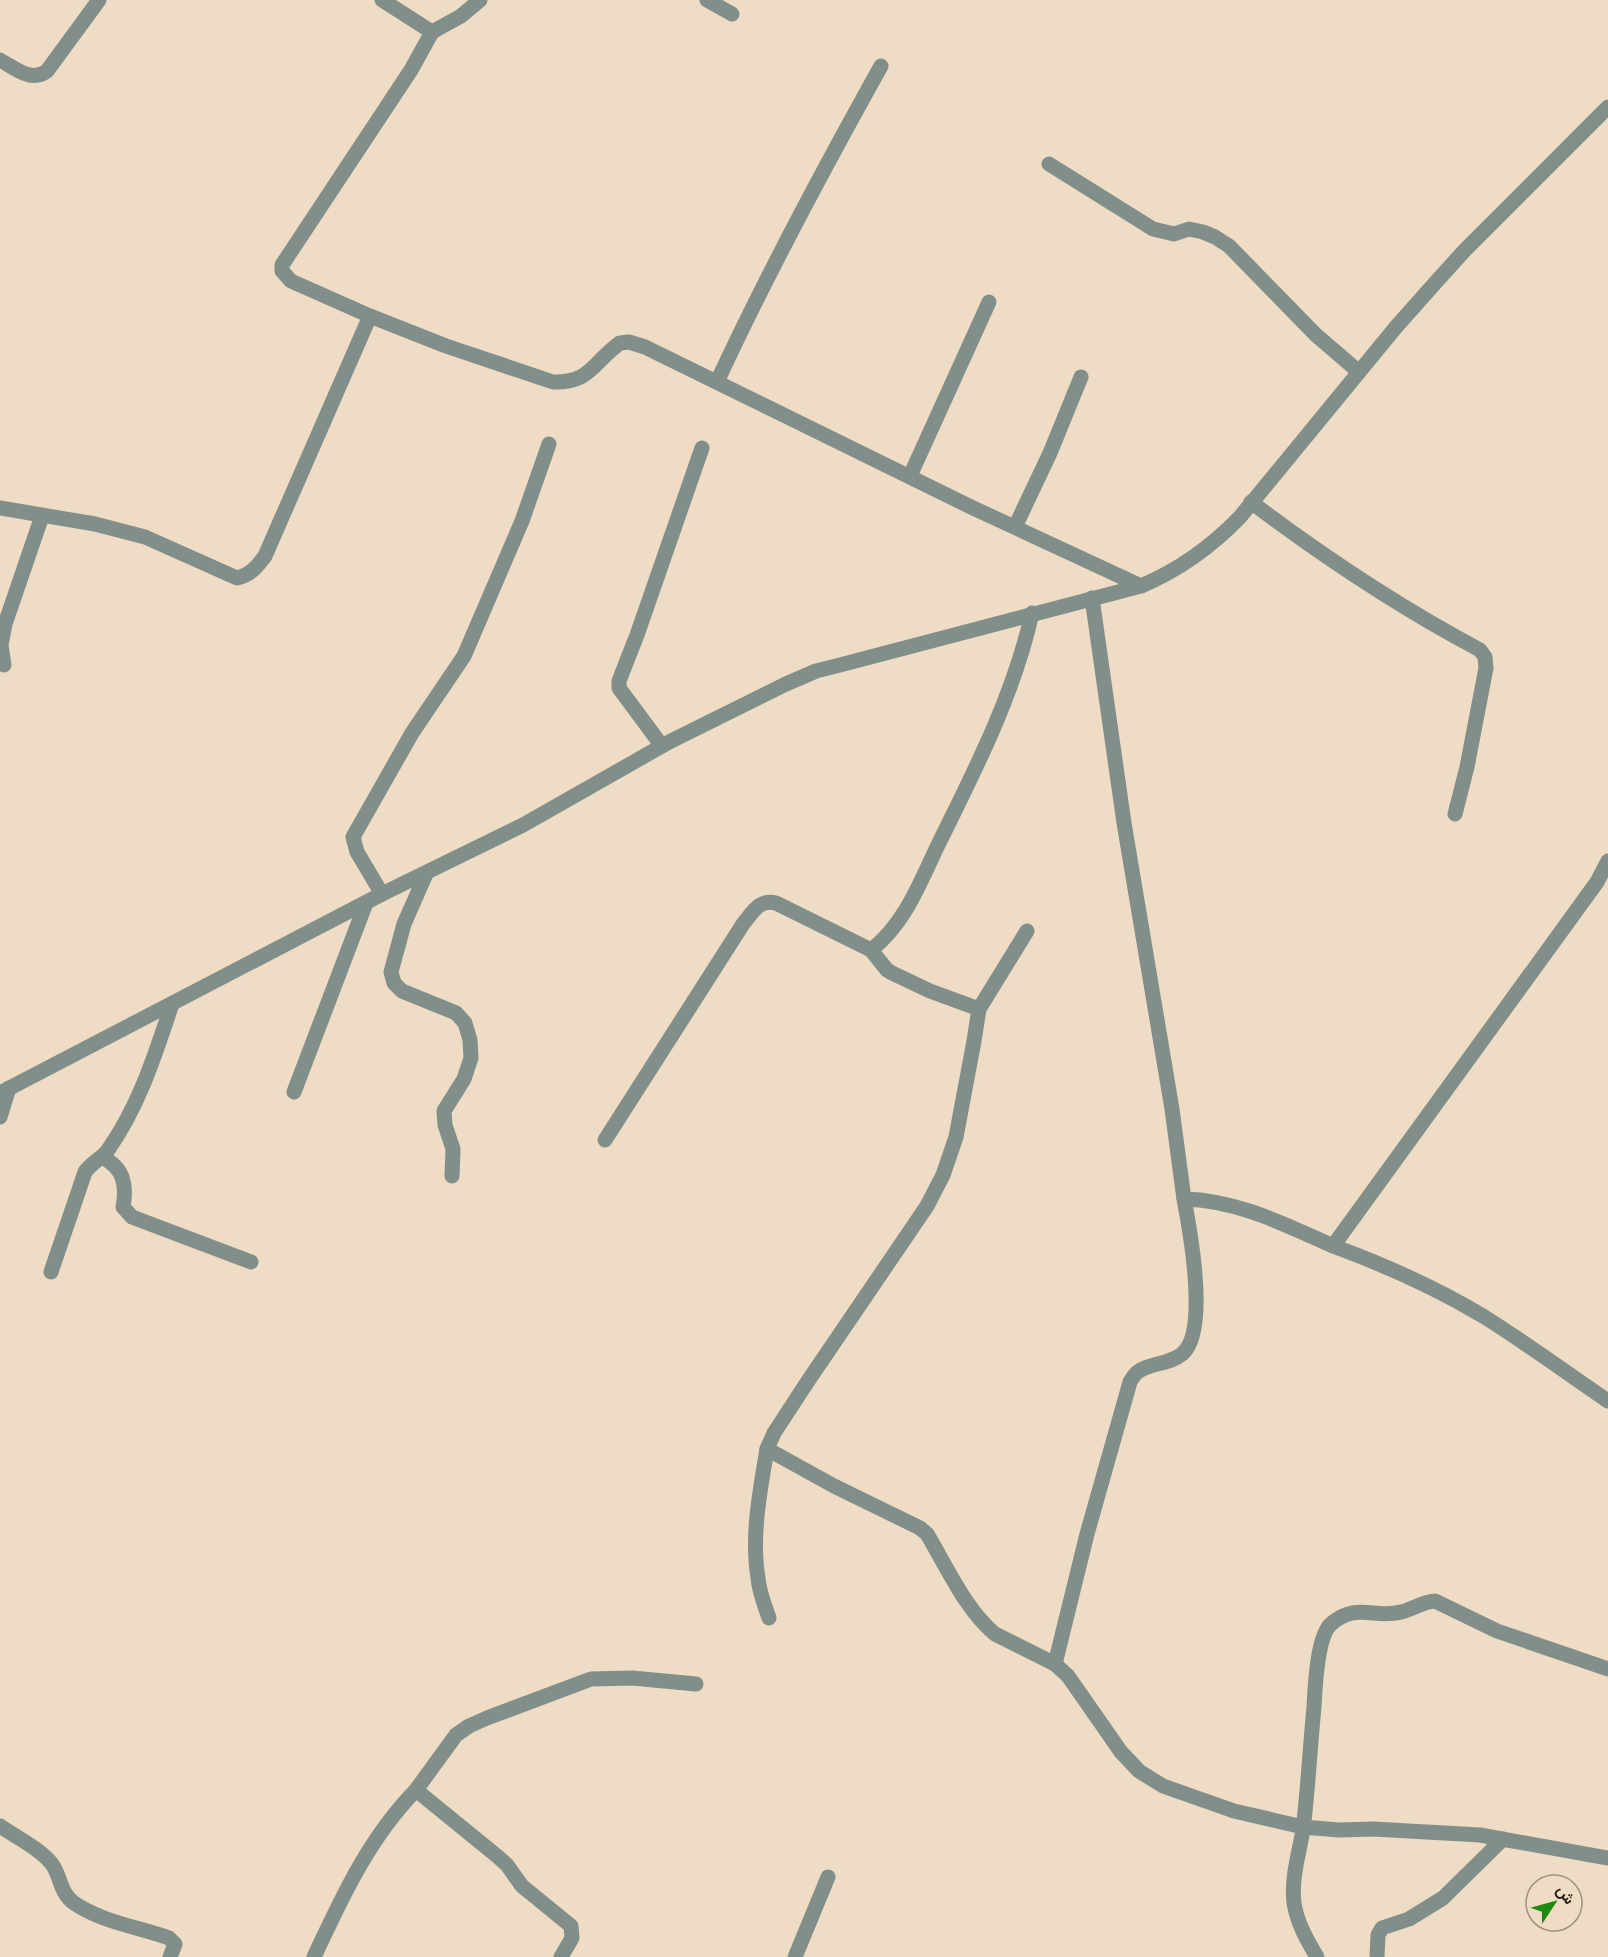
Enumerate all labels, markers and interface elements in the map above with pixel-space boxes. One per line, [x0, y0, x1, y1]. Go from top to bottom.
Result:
north arrow [1524, 1873, 1584, 1933]
text: ش [1551, 1882, 1578, 1909]

